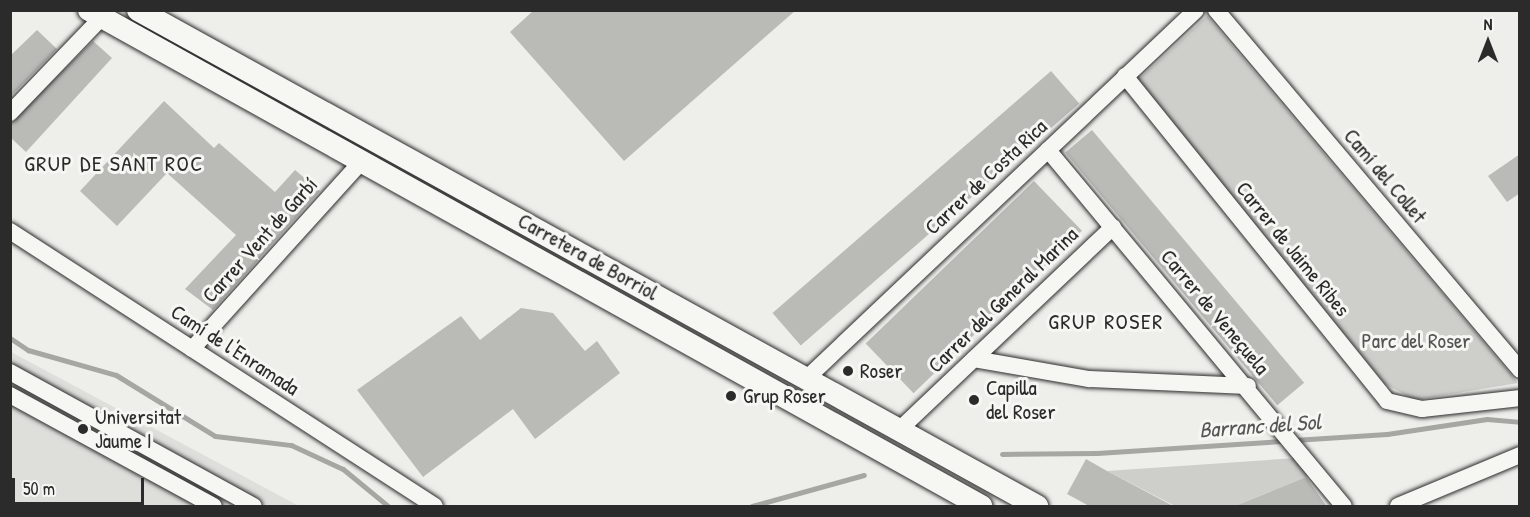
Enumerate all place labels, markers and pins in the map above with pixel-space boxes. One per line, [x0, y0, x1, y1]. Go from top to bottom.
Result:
place label: Roser [860, 358, 903, 384]
marker: Roser [841, 364, 855, 378]
place label: Capilla del Roser [986, 375, 1055, 425]
place label: Grup Roser [743, 383, 826, 409]
marker: Grup Roser [724, 389, 738, 403]
marker: Capilla del Roser [967, 393, 981, 407]
place label: Universitat Jaume I [95, 404, 181, 454]
marker: Universitat Jaume I [76, 422, 90, 436]

